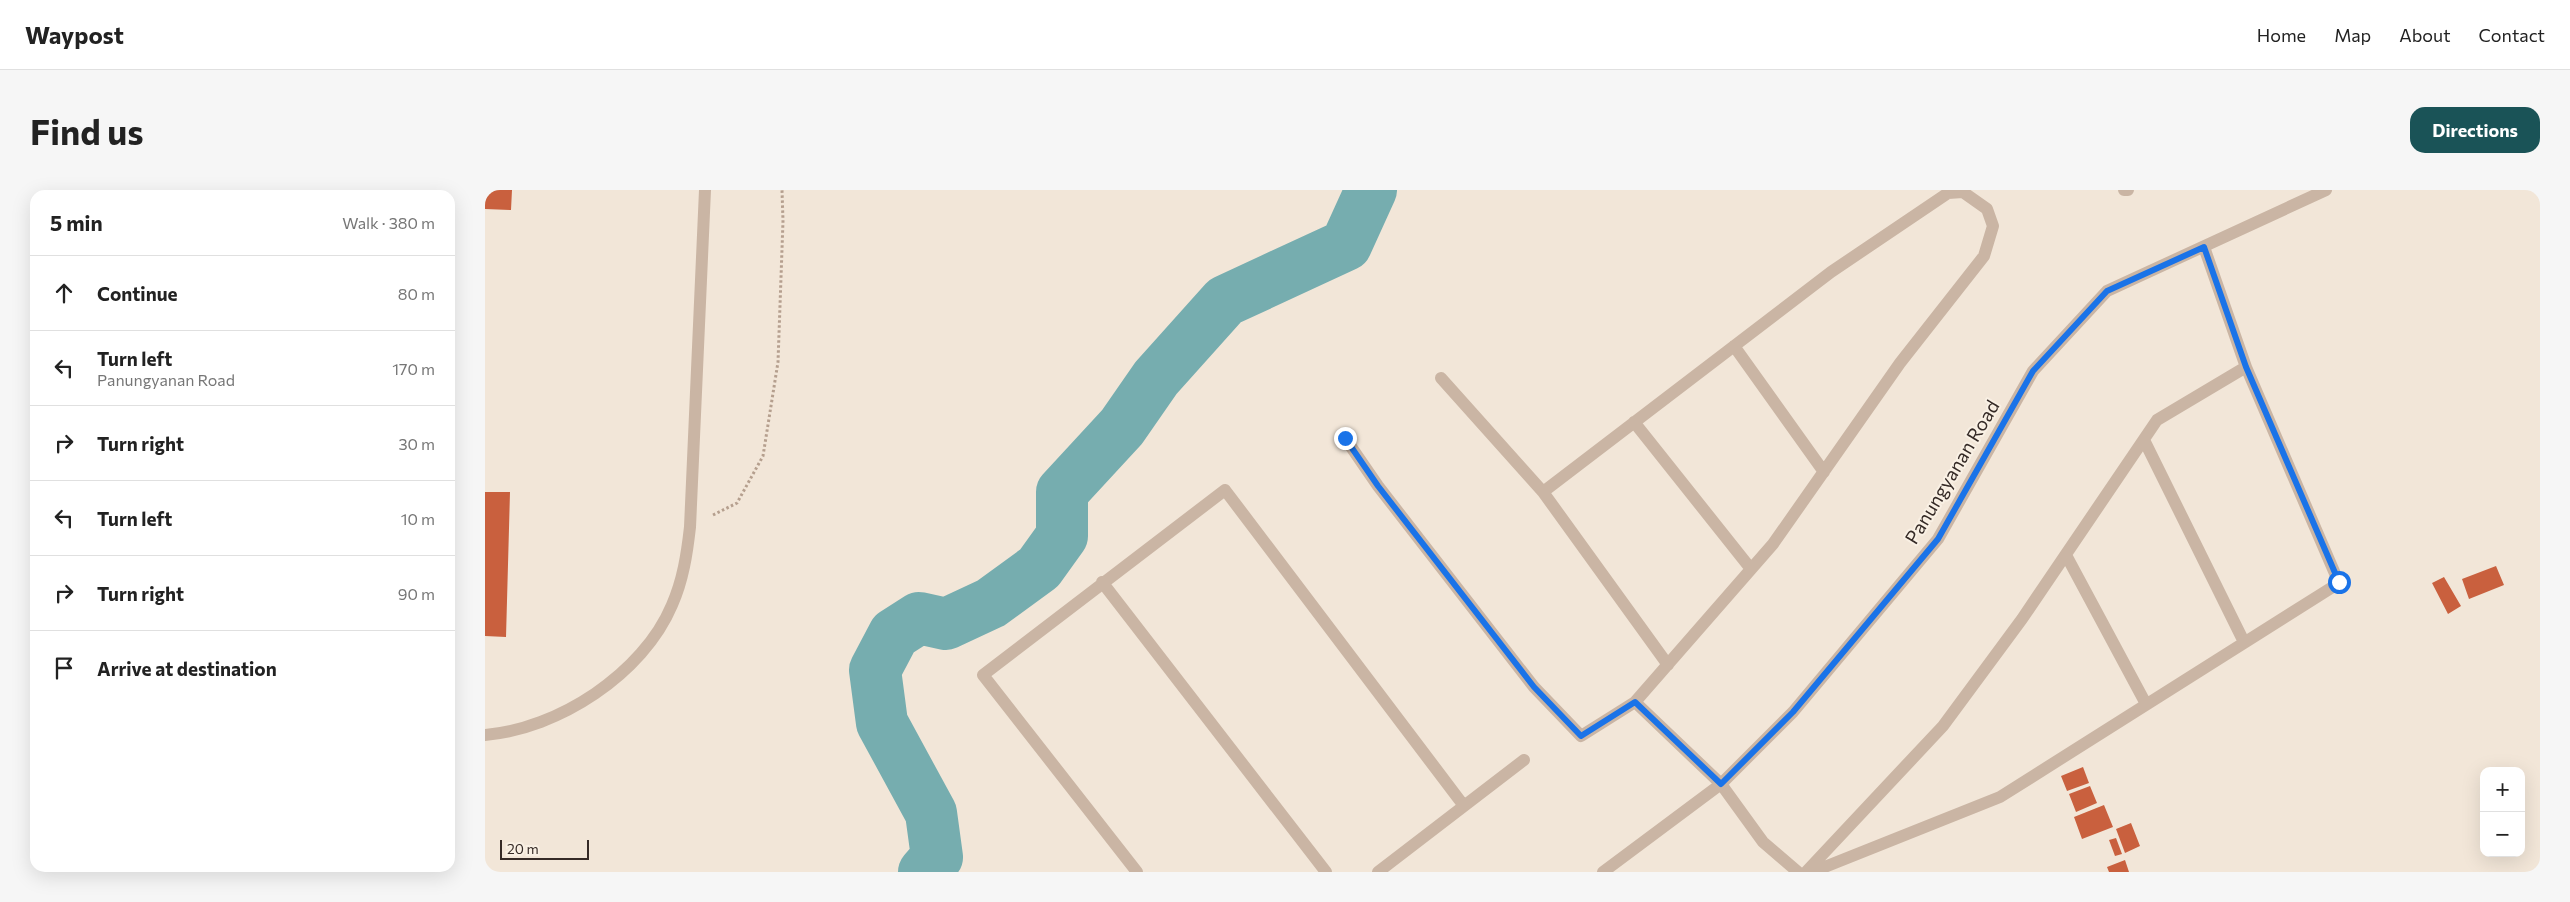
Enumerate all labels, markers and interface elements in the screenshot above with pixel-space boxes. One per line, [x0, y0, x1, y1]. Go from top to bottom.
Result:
text: Waypost [25, 20, 124, 49]
text: Home [2257, 24, 2306, 46]
text: Map [2334, 24, 2371, 46]
text: About [2399, 24, 2451, 46]
text: Contact [2479, 24, 2545, 46]
button: Directions [2410, 107, 2540, 153]
text: Find us [30, 109, 144, 152]
text: 5 min [50, 210, 103, 235]
text: Walk · 380 m [342, 213, 435, 232]
icon: ahead [50, 279, 78, 307]
text: Continue [97, 282, 177, 305]
text: 80 m [398, 284, 435, 303]
text: Turn left [97, 347, 172, 370]
icon: left [50, 354, 78, 382]
text: 170 m [392, 359, 435, 378]
text: Panungyanan Road [97, 370, 235, 389]
street label: Panungyanan Road [1900, 396, 2004, 548]
route end [1334, 427, 1357, 450]
icon: right [50, 429, 78, 457]
text: Turn right [97, 432, 184, 455]
text: 30 m [398, 434, 435, 453]
icon: left [50, 504, 78, 532]
text: Turn left [97, 507, 172, 530]
text: 10 m [401, 509, 435, 528]
route start [2328, 571, 2351, 594]
icon: right [50, 579, 78, 607]
text: Turn right [97, 582, 184, 605]
text: 90 m [398, 584, 435, 603]
icon: arrive [50, 654, 78, 682]
text: Arrive at destination [97, 657, 277, 680]
map controls [2480, 767, 2525, 857]
button: + [2480, 767, 2525, 812]
button: − [2480, 812, 2525, 857]
scale bar [500, 837, 589, 860]
text: 20 m [507, 840, 539, 857]

